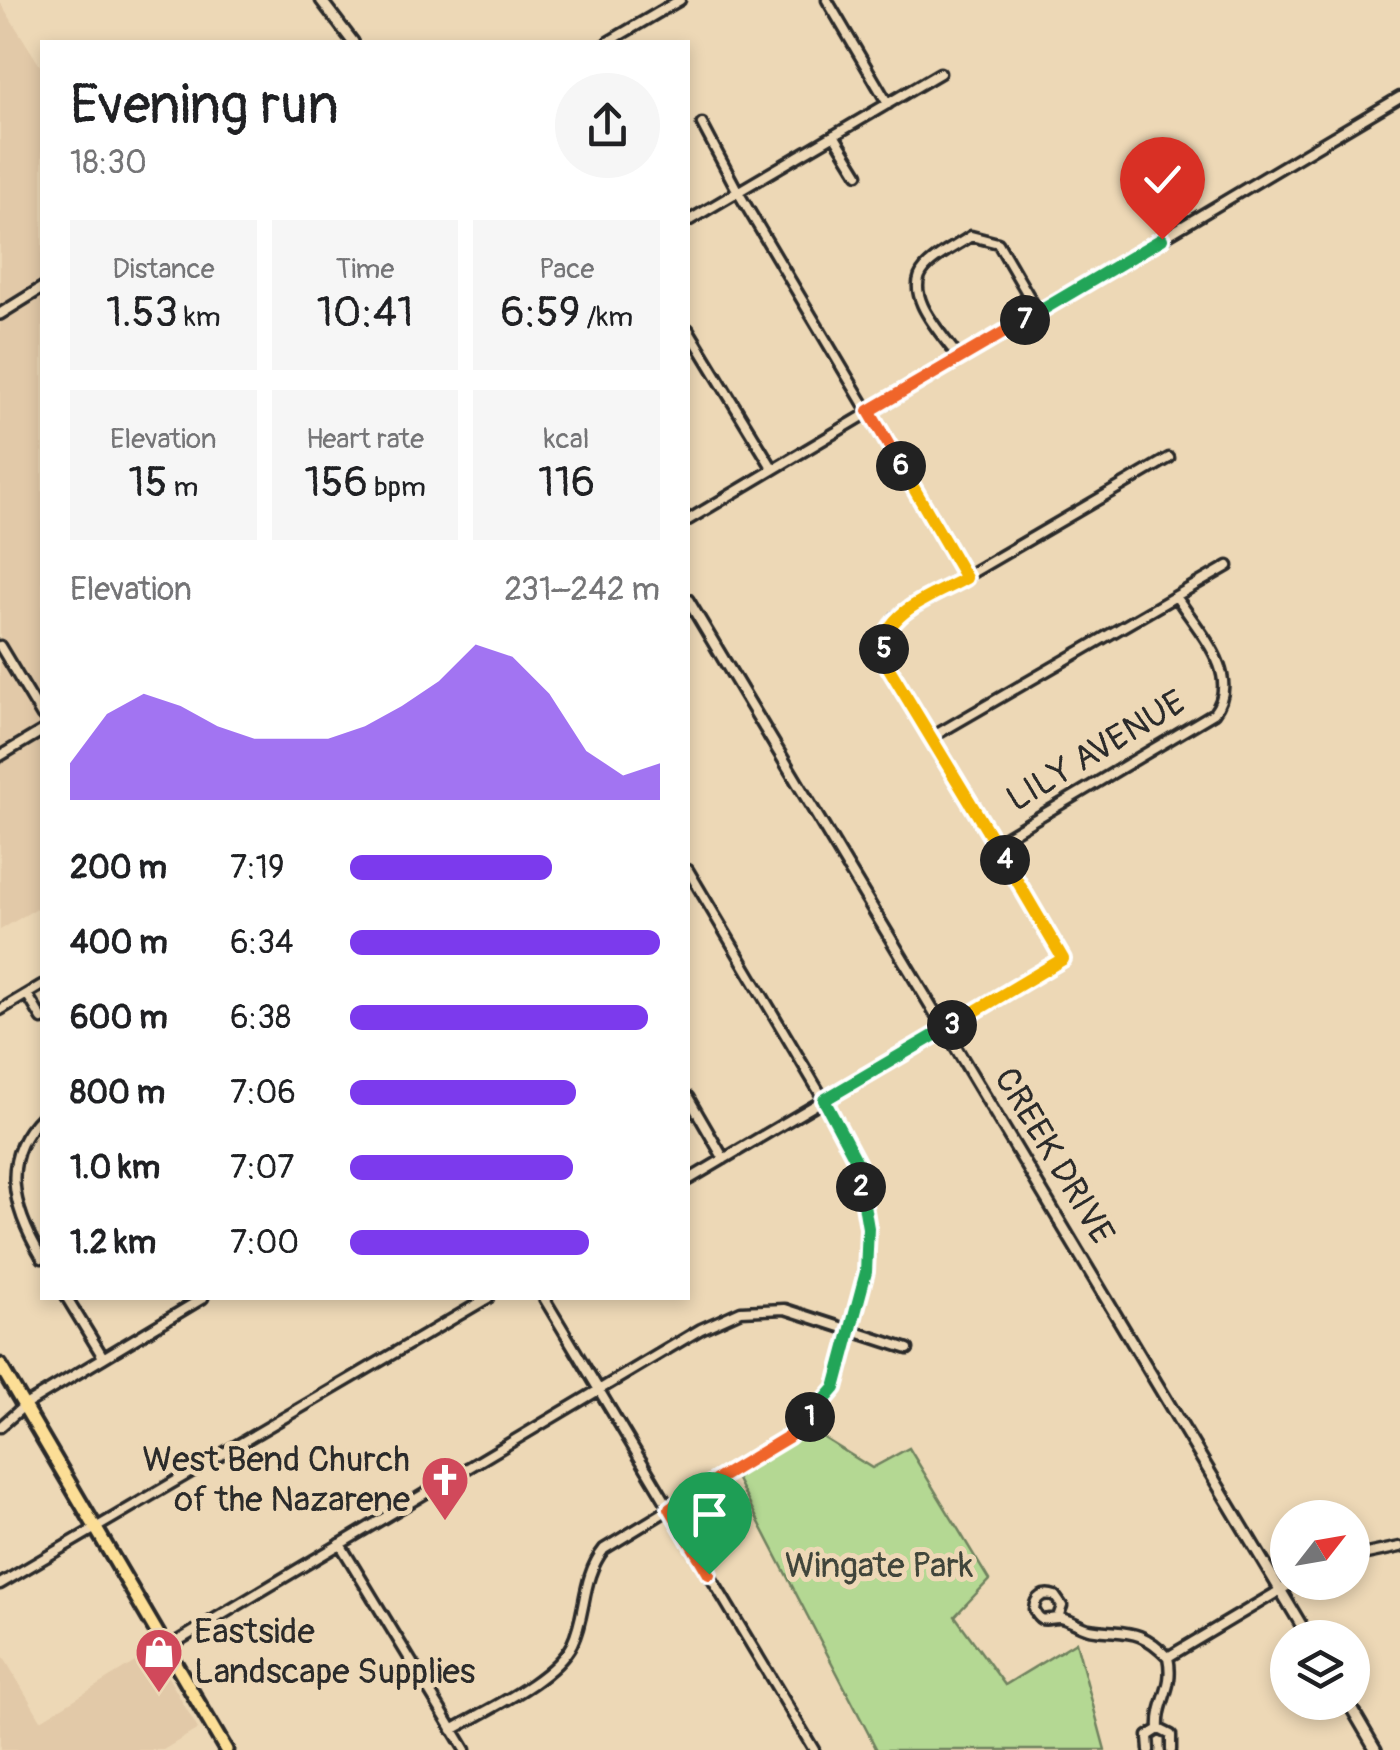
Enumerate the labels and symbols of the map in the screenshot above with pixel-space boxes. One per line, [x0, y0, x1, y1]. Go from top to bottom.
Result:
pin [1120, 137, 1205, 240]
pin: 7 [1000, 295, 1050, 345]
pin: 6 [876, 441, 926, 491]
pin: 5 [859, 624, 909, 674]
street label: LILY AVENUE [999, 681, 1193, 821]
pin: 4 [980, 835, 1030, 885]
pin: 3 [927, 1000, 977, 1050]
street label: CREEK DRIVE [984, 1060, 1124, 1252]
pin: 2 [836, 1162, 886, 1212]
pin: 1 [785, 1392, 835, 1442]
place label: West Bend Church of the Nazarene [142, 1438, 410, 1522]
church icon: West Bend Church of the Nazarene [419, 1454, 471, 1522]
pin [667, 1472, 752, 1575]
north arrow [1270, 1500, 1370, 1600]
park label: Wingate Park [785, 1544, 974, 1588]
place label: Eastside Landscape Supplies [194, 1610, 476, 1694]
shop icon: Eastside Landscape Supplies [133, 1626, 185, 1694]

